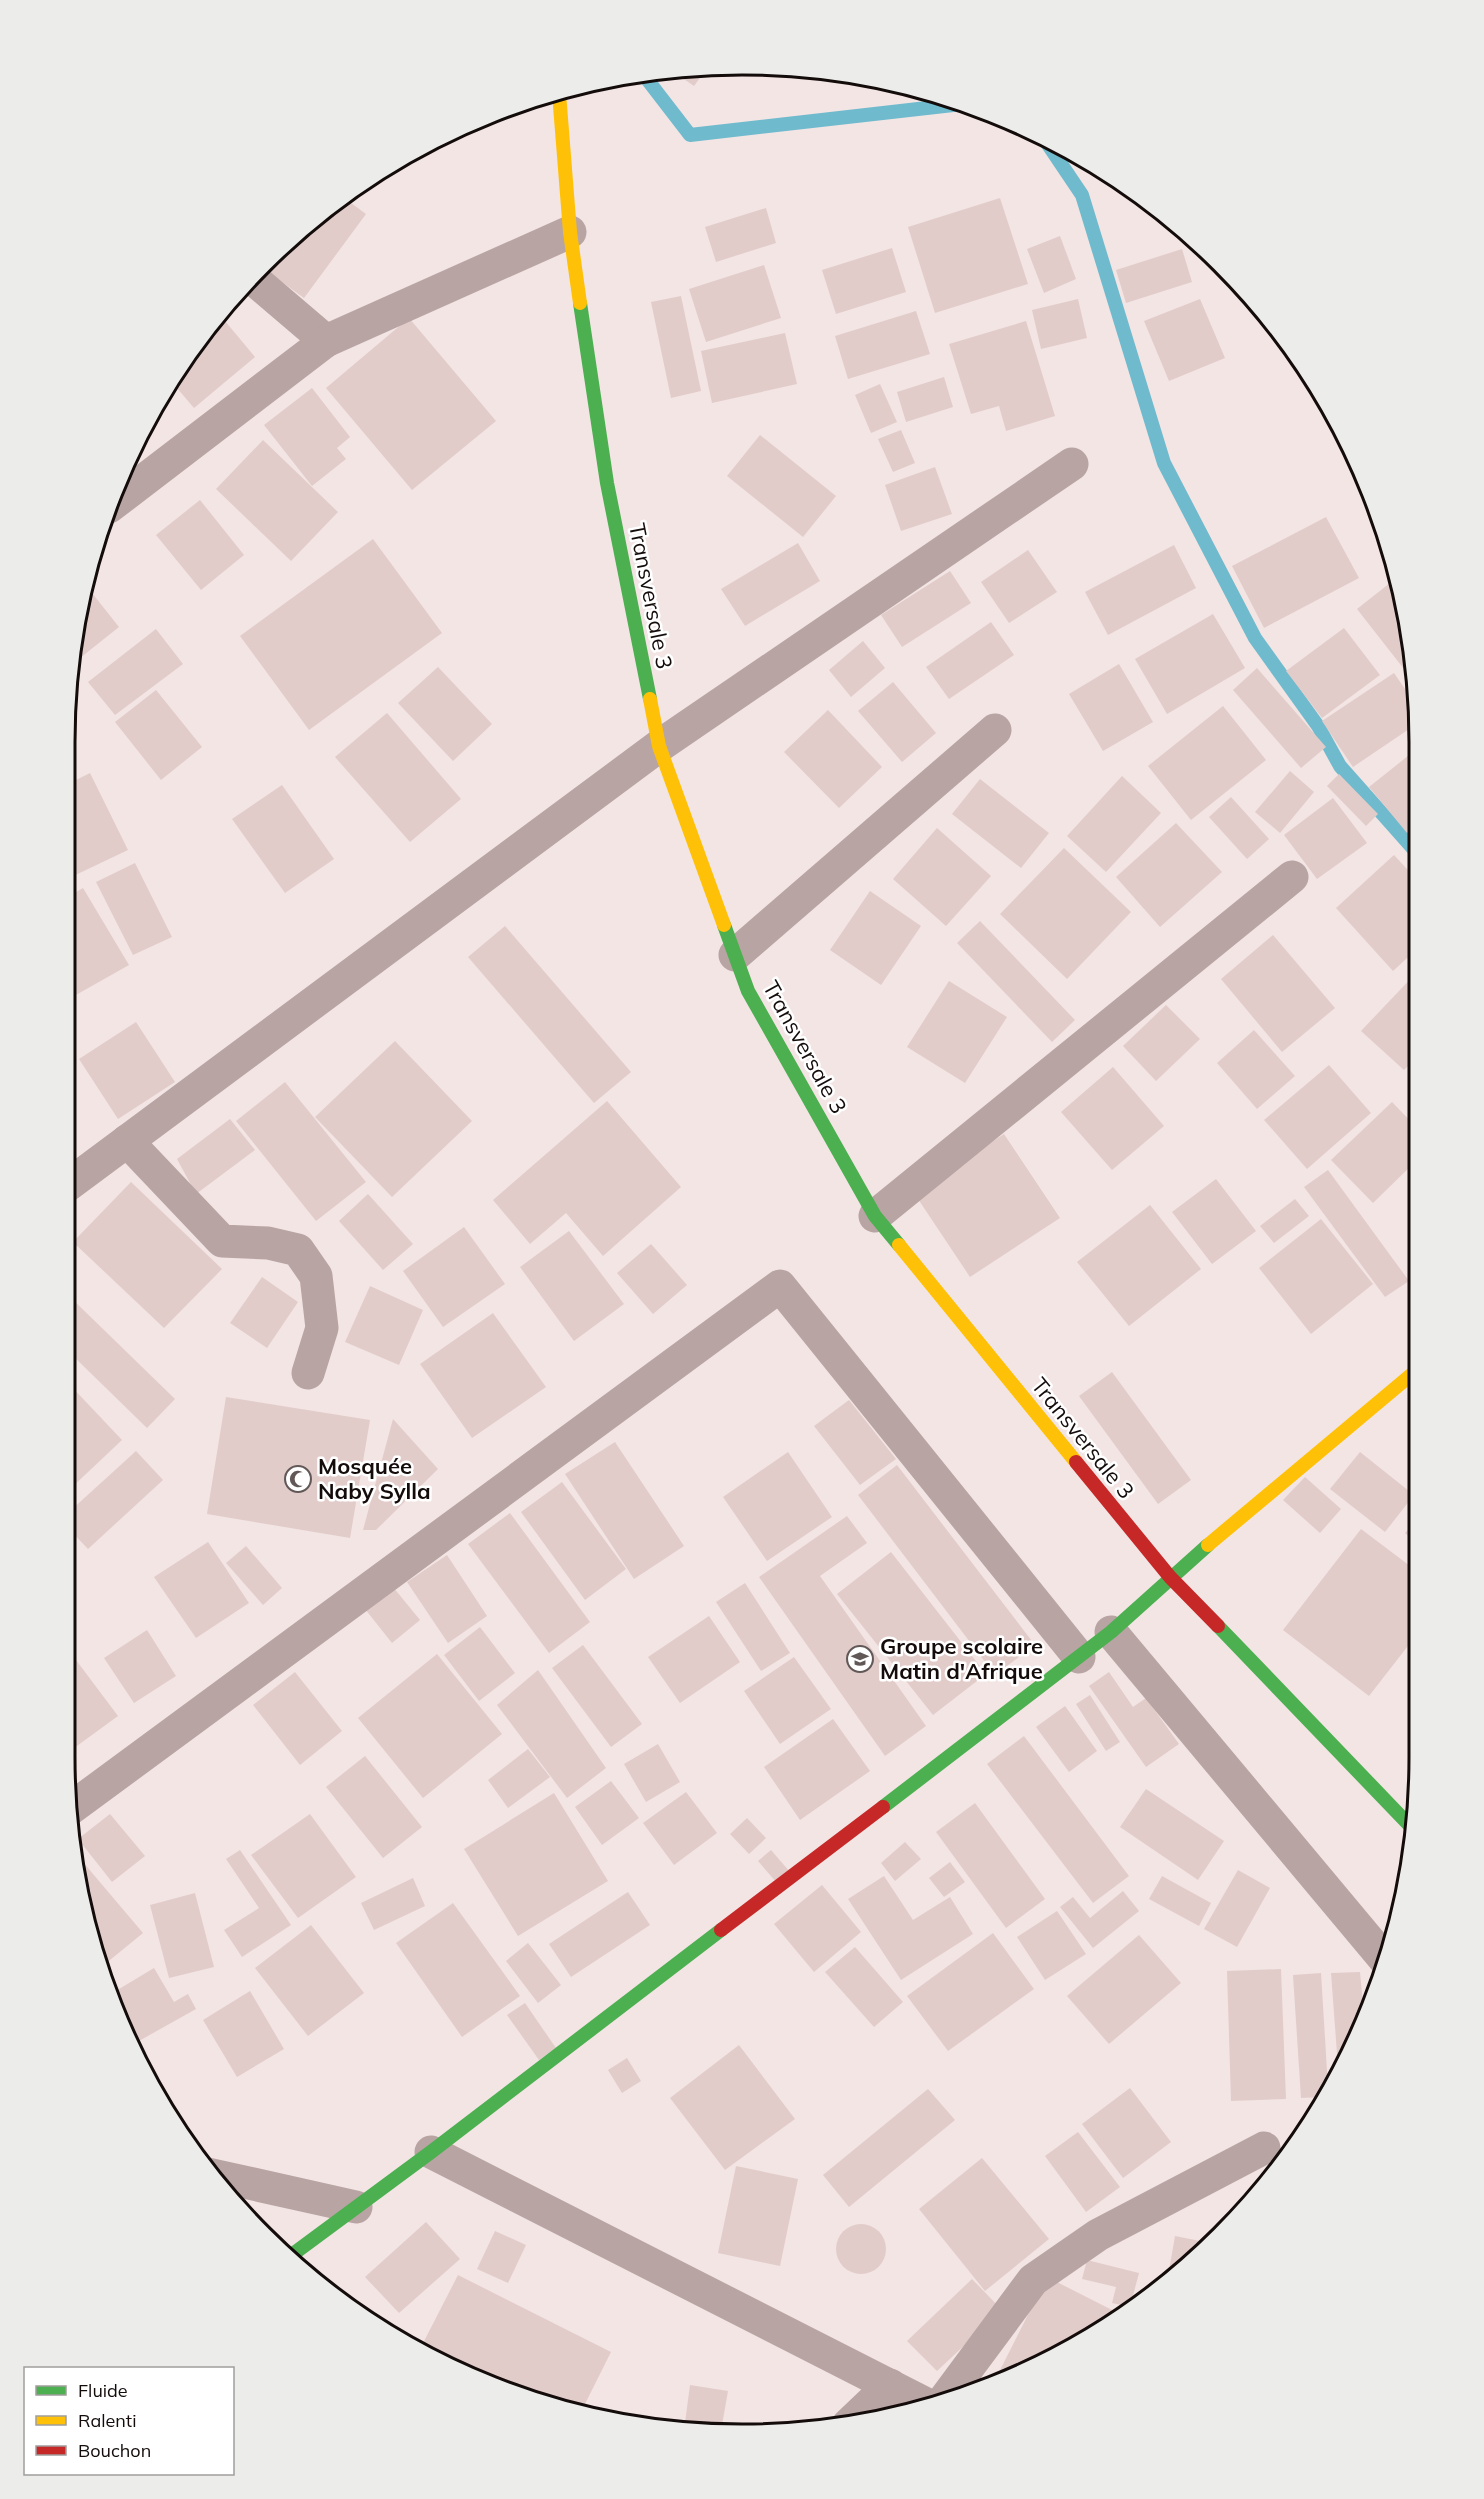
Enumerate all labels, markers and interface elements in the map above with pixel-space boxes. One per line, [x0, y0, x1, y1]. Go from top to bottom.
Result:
street label: Transversale 3 [623, 521, 679, 671]
street label: Transversale 3 [757, 976, 853, 1118]
street label: Transversale 3 [1026, 1372, 1140, 1504]
place label: Mosquée Naby Sylla [318, 1452, 431, 1505]
mosque icon: Mosquée Naby Sylla [283, 1464, 313, 1494]
place label: Groupe scolaire Matin d'Afrique [880, 1632, 1043, 1685]
school or university icon: Groupe scolaire Matin d'Afrique [845, 1644, 875, 1674]
legend [24, 2367, 234, 2475]
text: Fluide [78, 2379, 128, 2402]
text: Ralenti [78, 2409, 136, 2432]
text: Bouchon [78, 2439, 151, 2462]

